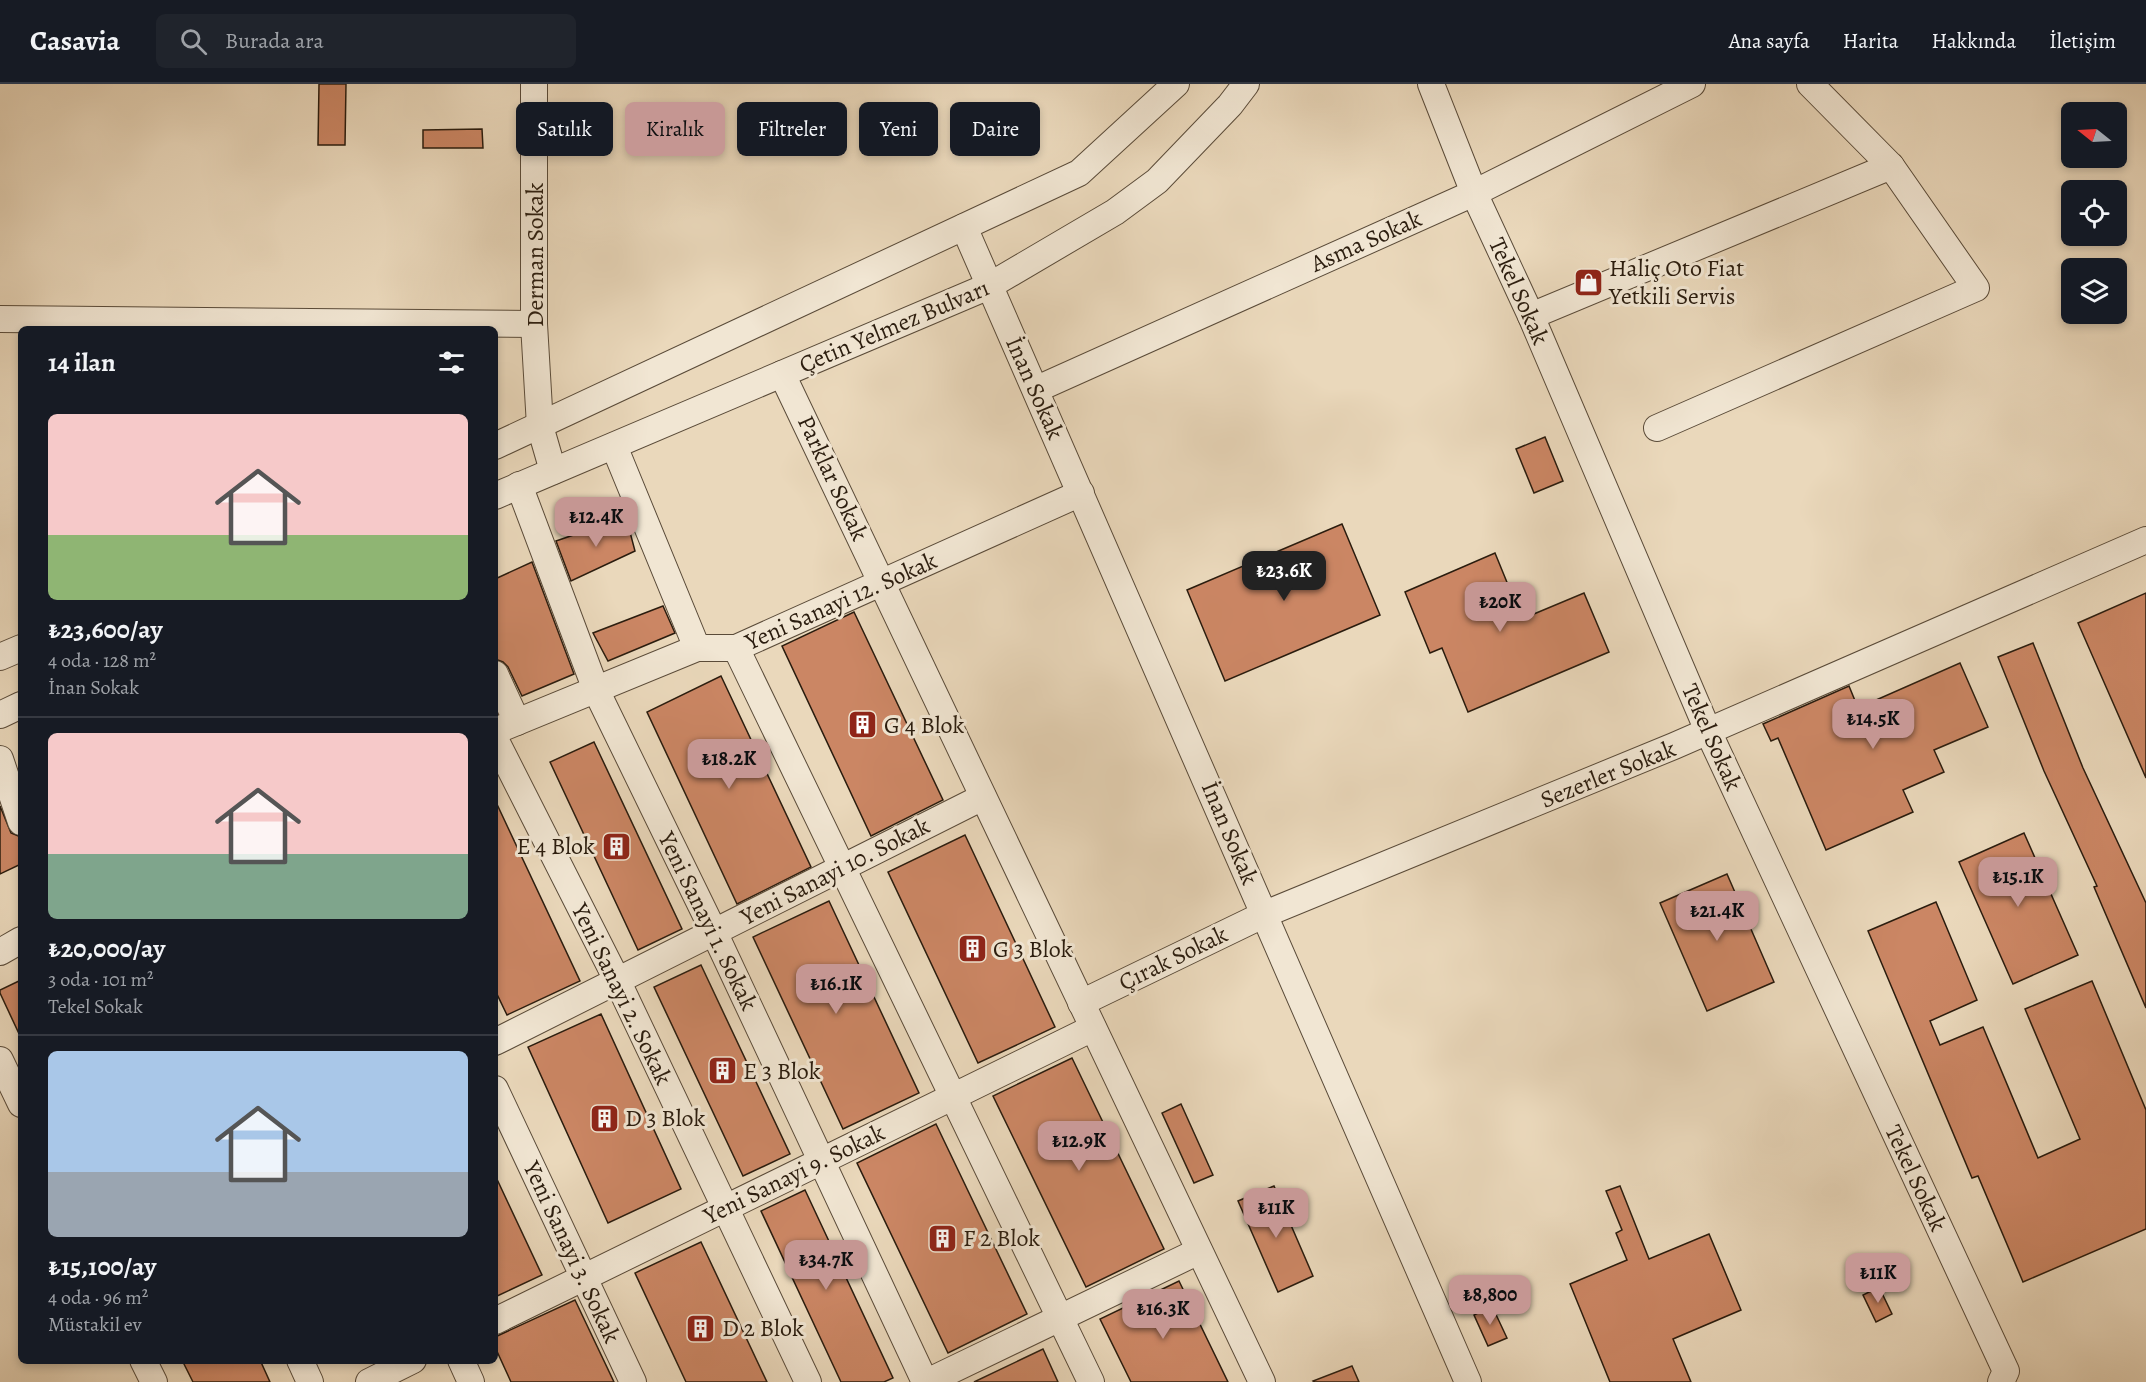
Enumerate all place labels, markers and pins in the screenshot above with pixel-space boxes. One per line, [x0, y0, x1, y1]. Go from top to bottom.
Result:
place label: Haliç Oto Fiat Yetkili Servis [1608, 252, 1744, 312]
shop icon: Haliç Oto Fiat Yetkili Servis [1572, 266, 1604, 298]
pin: ₺12.4K [547, 497, 645, 548]
pin: ₺23.6K [1235, 551, 1333, 602]
pin: ₺20K [1464, 582, 1536, 633]
pin: ₺14.5K [1824, 699, 1922, 750]
building icon: G 4 Blok [847, 709, 879, 741]
place label: G 4 Blok [884, 709, 965, 741]
pin: ₺18.2K [680, 739, 778, 790]
place label: E 4 Blok [516, 830, 595, 862]
building icon: E 4 Blok [600, 830, 632, 862]
pin: ₺15.1K [1969, 857, 2067, 908]
pin: ₺21.4K [1668, 891, 1766, 942]
building icon: G 3 Blok [956, 933, 988, 965]
place label: G 3 Blok [993, 933, 1073, 965]
pin: ₺16.1K [787, 964, 885, 1015]
building icon: E 3 Blok [706, 1055, 738, 1087]
place label: E 3 Blok [743, 1055, 821, 1087]
building icon: D 3 Blok [588, 1102, 620, 1134]
place label: D 3 Blok [625, 1102, 705, 1134]
pin: ₺12.9K [1030, 1121, 1128, 1172]
pin: ₺11K [1240, 1188, 1312, 1239]
building icon: F 2 Blok [926, 1222, 958, 1254]
place label: F 2 Blok [963, 1222, 1040, 1254]
pin: ₺34.7K [777, 1240, 875, 1291]
pin: ₺11K [1842, 1253, 1914, 1304]
pin: ₺8,800 [1441, 1275, 1539, 1326]
pin: ₺16.3K [1114, 1289, 1212, 1340]
building icon: D 2 Blok [685, 1312, 717, 1344]
place label: D 2 Blok [722, 1312, 804, 1344]

